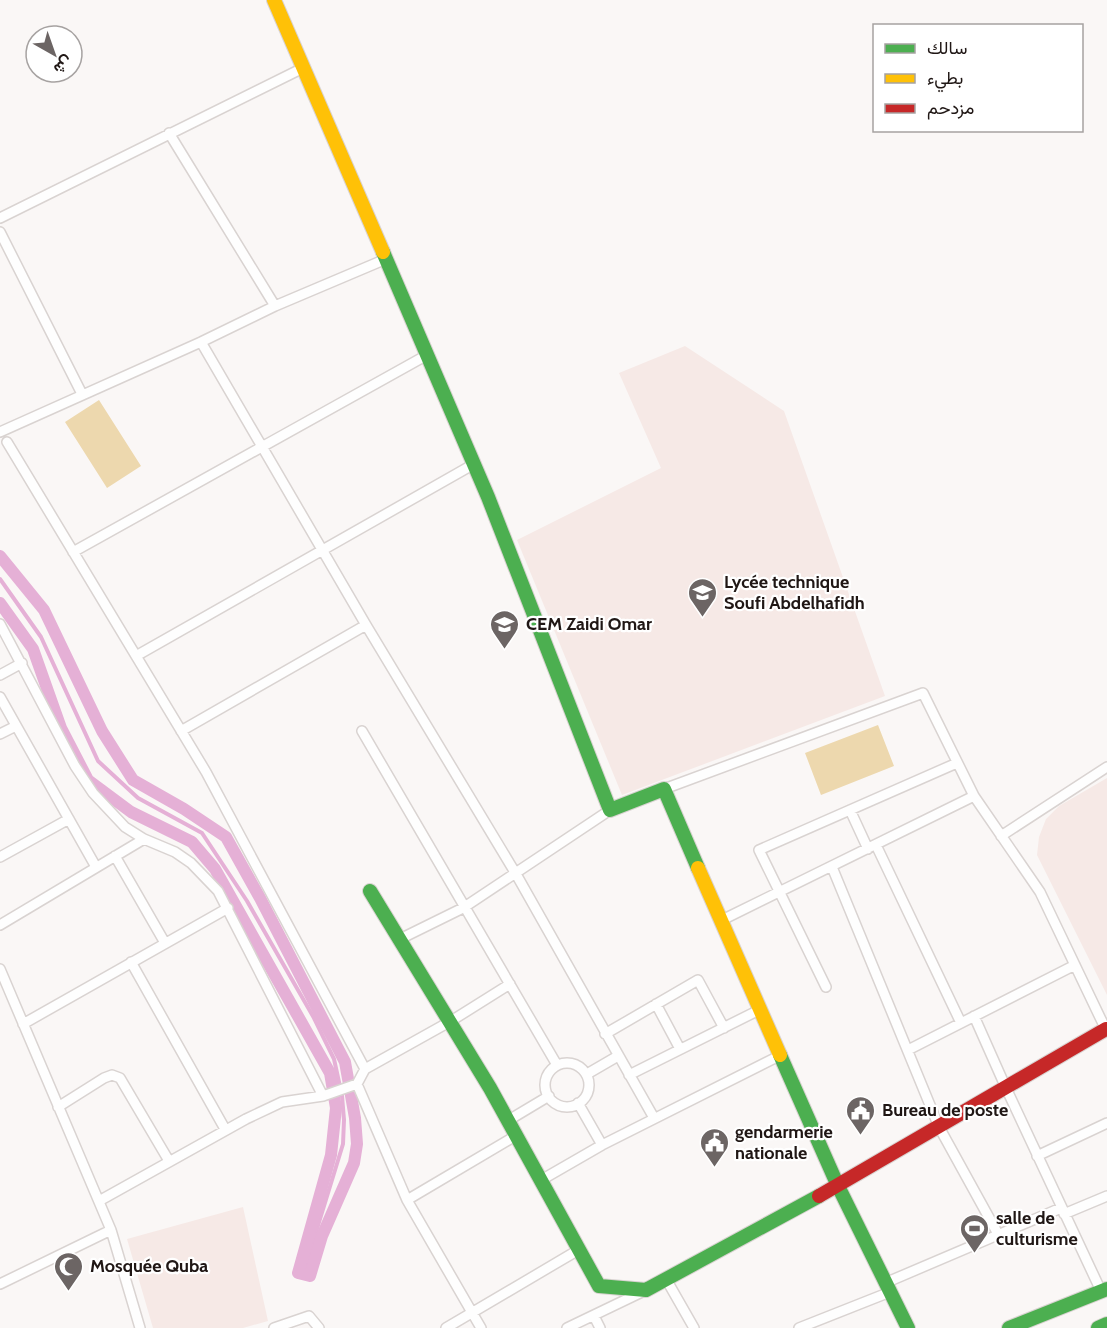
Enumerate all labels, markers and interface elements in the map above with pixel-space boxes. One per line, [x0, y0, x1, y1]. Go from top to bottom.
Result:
north arrow [24, 24, 84, 84]
legend [873, 24, 1083, 132]
text: سالك [927, 37, 967, 59]
text: ش [50, 52, 77, 79]
text: بطيء [927, 67, 963, 93]
text: مزدحم [927, 97, 974, 120]
place label: Lycée technique Soufi Abdelhafidh [724, 571, 865, 614]
school or university icon: Lycée technique Soufi Abdelhafidh [687, 576, 719, 618]
school or university icon: CEM Zaidi Omar [489, 608, 521, 650]
place label: CEM Zaidi Omar [526, 613, 652, 635]
public building icon: Bureau de poste [845, 1094, 877, 1136]
place label: Bureau de poste [882, 1099, 1008, 1121]
place label: gendarmerie nationale [735, 1121, 833, 1164]
public building icon: gendarmerie nationale [698, 1126, 730, 1168]
place label: salle de culturisme [996, 1207, 1078, 1250]
sports icon: salle de culturisme [959, 1212, 991, 1254]
mosque icon: Mosquée Quba [53, 1250, 85, 1292]
place label: Mosquée Quba [90, 1255, 208, 1277]

